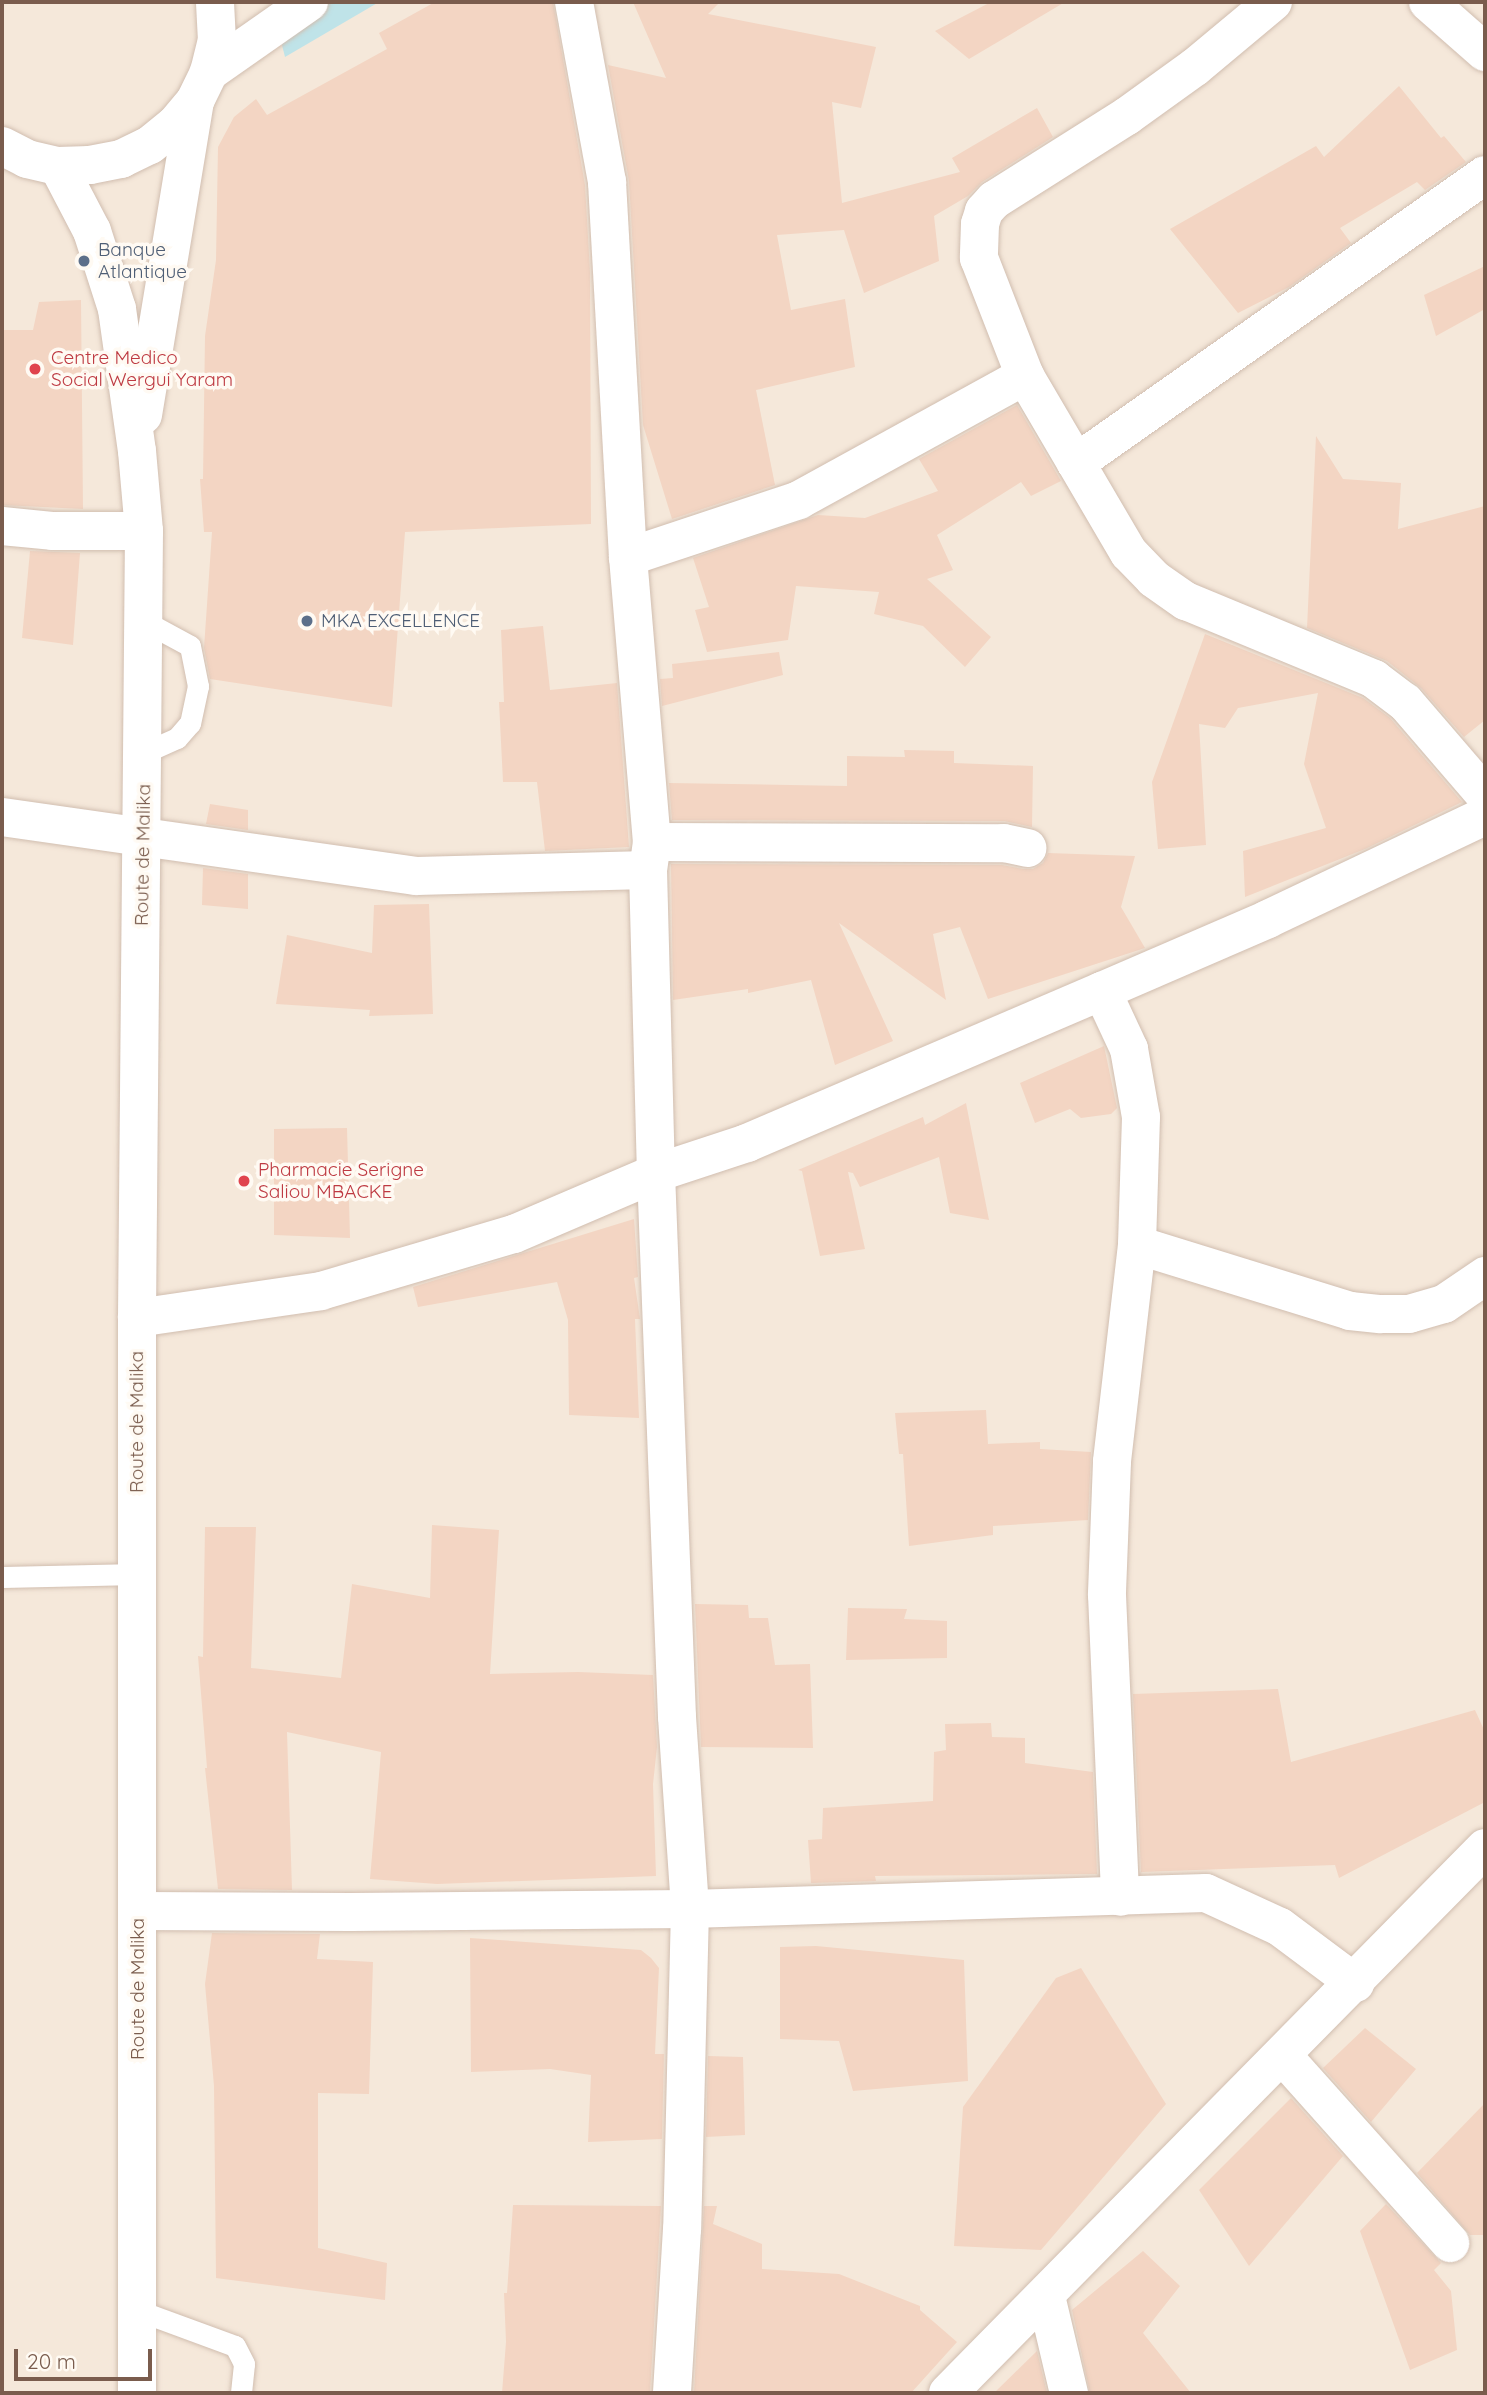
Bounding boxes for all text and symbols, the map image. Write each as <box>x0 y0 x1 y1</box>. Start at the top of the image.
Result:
place label: Banque Atlantique <box>98 239 187 283</box>
marker: Banque Atlantique <box>76 253 92 269</box>
place label: Centre Medico Social Wergui Yaram <box>51 347 233 391</box>
marker: Centre Medico Social Wergui Yaram <box>25 359 45 379</box>
place label: MKA EXCELLENCE <box>321 610 480 632</box>
marker: MKA EXCELLENCE <box>299 613 315 629</box>
street label: Route de Malika <box>130 784 156 926</box>
place label: Pharmacie Serigne Saliou MBACKE <box>258 1159 424 1203</box>
marker: Pharmacie Serigne Saliou MBACKE <box>236 1173 252 1189</box>
street label: Route de Malika <box>126 1351 148 1493</box>
street label: Route de Malika <box>127 1918 149 2060</box>
scale bar <box>18 2336 156 2380</box>
text: 20 m <box>27 2348 76 2374</box>

